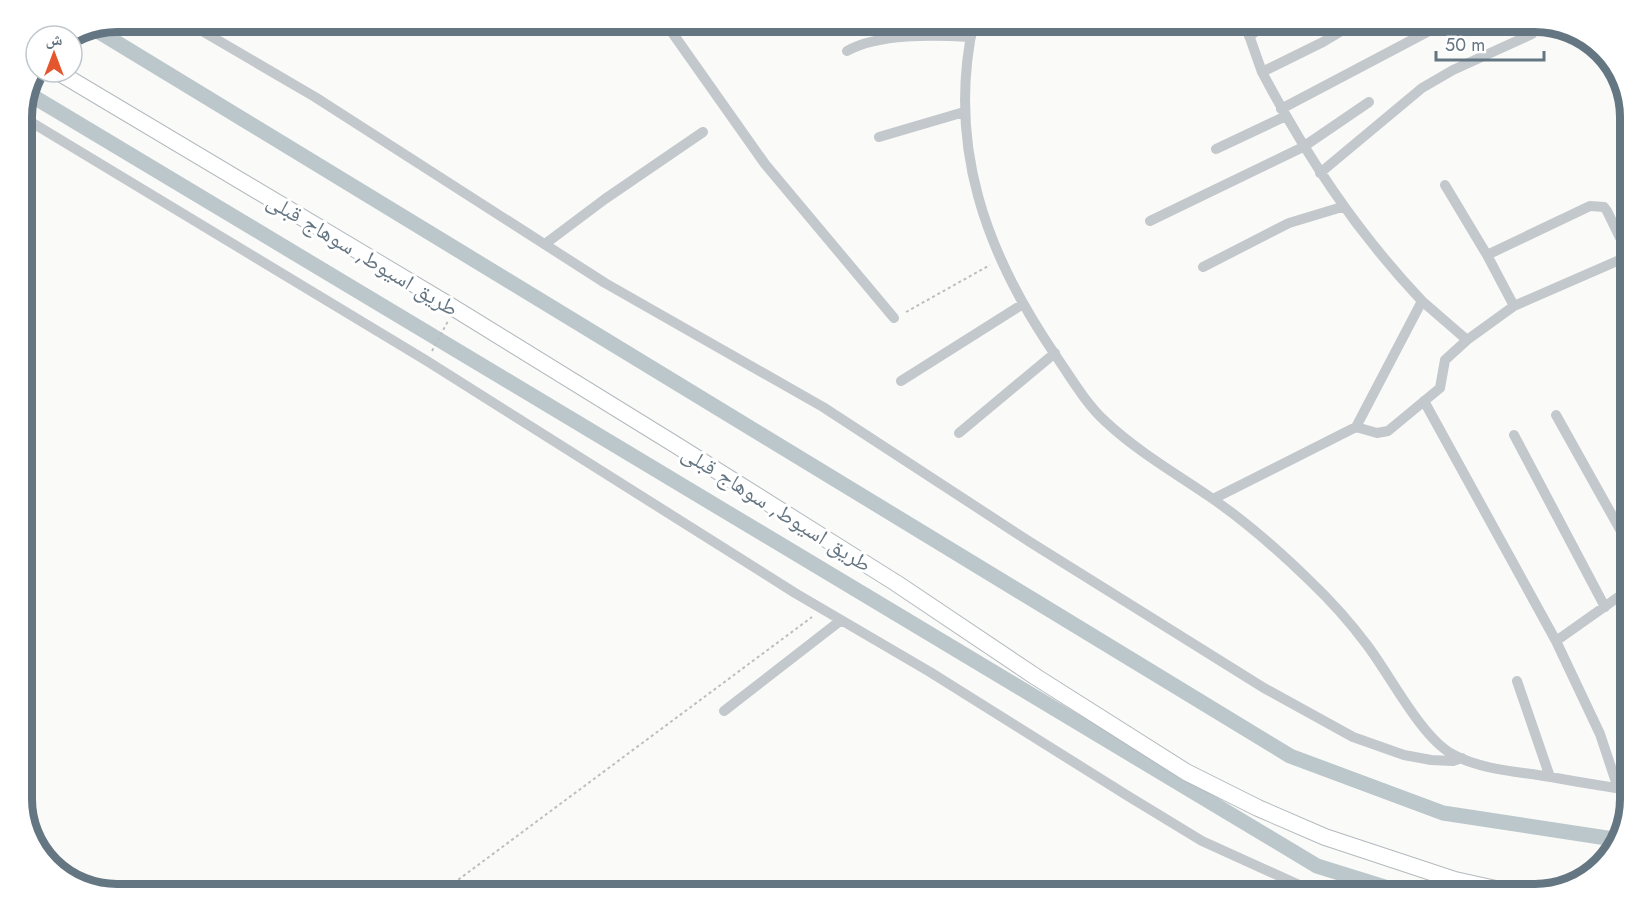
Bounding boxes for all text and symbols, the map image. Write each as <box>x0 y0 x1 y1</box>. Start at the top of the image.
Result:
north arrow <box>24 24 84 84</box>
scale bar <box>1436 24 1544 62</box>
text: ش <box>46 28 63 51</box>
text: 50 m <box>1445 32 1485 58</box>
street label: طريق اسيوط, سوهاج قبلى <box>261 184 465 324</box>
street label: طريق اسيوط, سوهاج قبلى <box>676 437 878 579</box>

